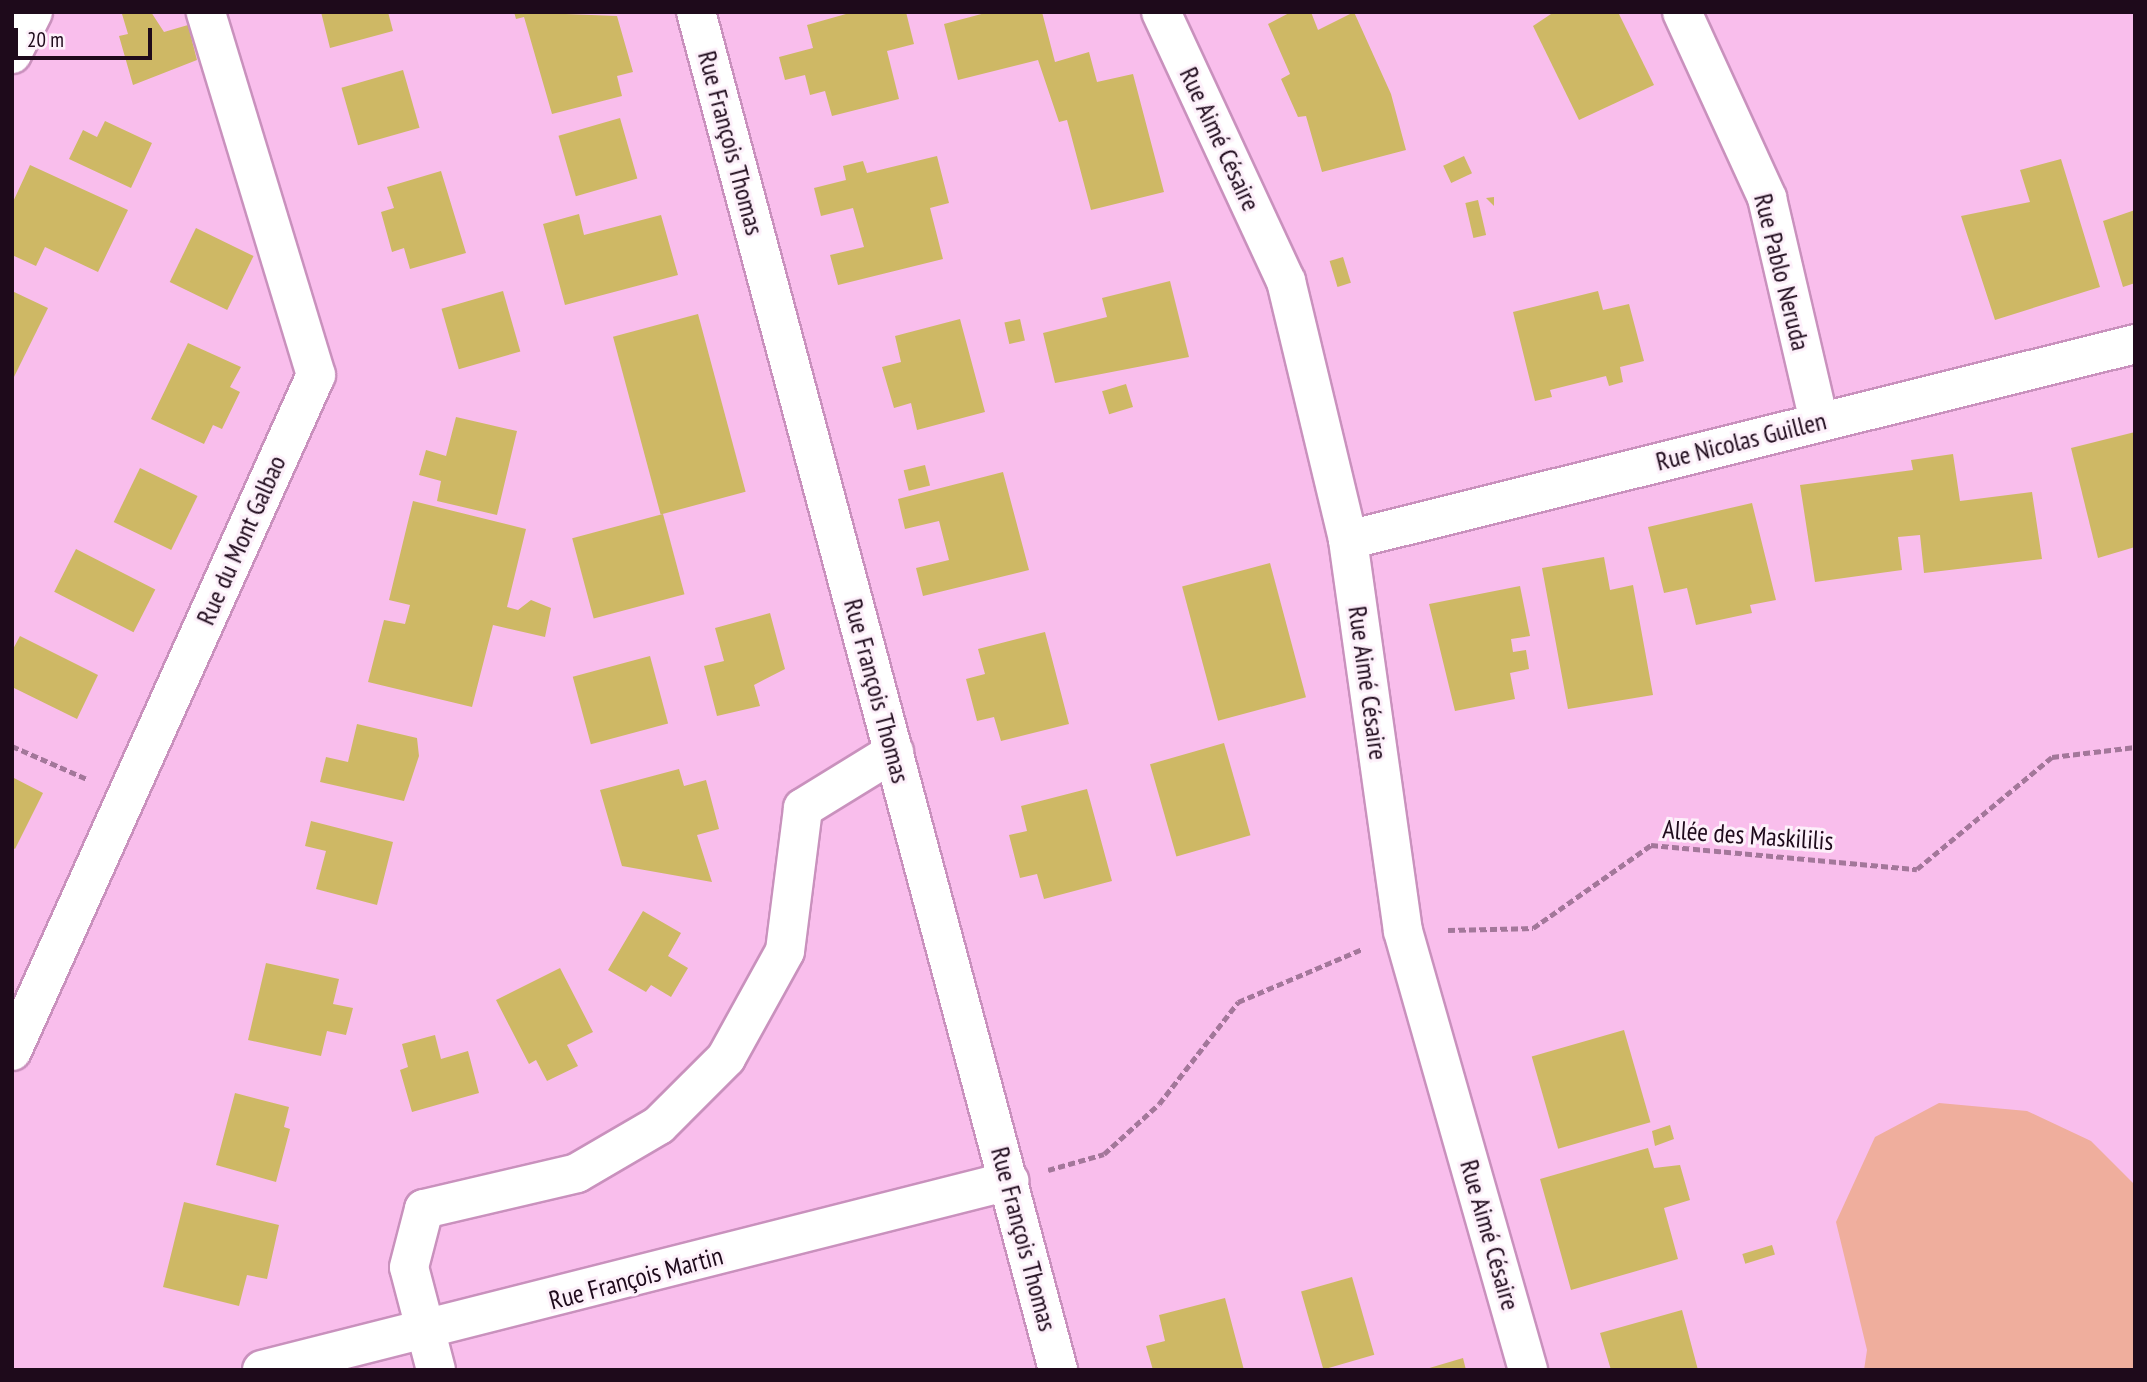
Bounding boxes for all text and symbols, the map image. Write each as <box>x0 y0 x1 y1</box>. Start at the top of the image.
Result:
scale bar <box>18 14 156 58</box>
text: 20 m <box>27 26 64 53</box>
street label: Rue François Thomas <box>691 47 771 239</box>
street label: Rue Aimé Césaire <box>1173 62 1267 216</box>
street label: Rue Pablo Neruda <box>1747 190 1817 354</box>
street label: Rue Nicolas Guillen <box>1653 405 1829 477</box>
street label: Rue du Mont Galbao <box>190 450 292 630</box>
street label: Rue François Thomas <box>837 595 917 787</box>
street label: Rue Aimé Césaire <box>1342 604 1394 762</box>
street label: Allée des Maskililis <box>1662 813 1834 857</box>
street label: Rue François Thomas <box>984 1143 1064 1335</box>
street label: Rue Aimé Césaire <box>1454 1156 1526 1314</box>
street label: Rue François Martin <box>546 1240 726 1316</box>

